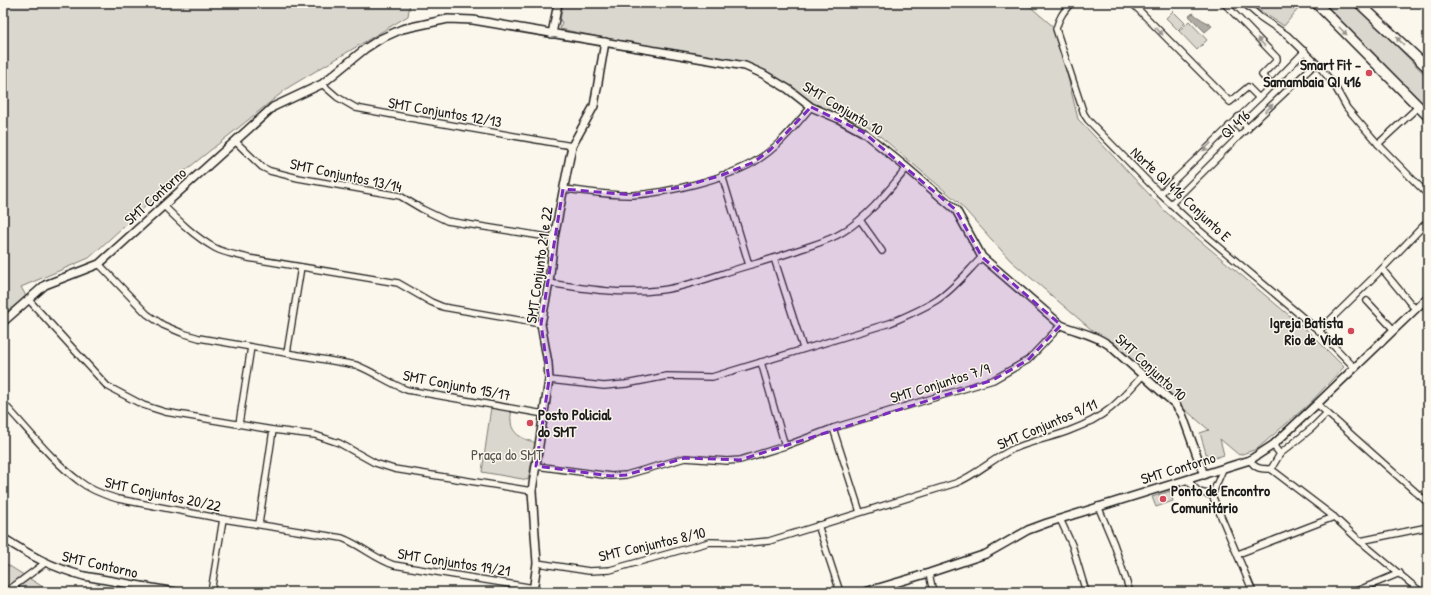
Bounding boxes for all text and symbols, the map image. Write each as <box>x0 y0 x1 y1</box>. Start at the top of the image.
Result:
one-way arrow <box>1154 26 1164 36</box>
one-way arrow <box>1338 26 1348 35</box>
one-way arrow <box>1256 37 1266 47</box>
one-way arrow <box>1395 37 1405 46</box>
place label: Smart Fit - Samambaia QI 416 <box>1263 54 1361 92</box>
marker: Smart Fit - Samambaia QI 416 <box>1364 68 1374 78</box>
street label: SMT Conjunto 10 <box>799 76 887 140</box>
street label: SMT Conjuntos 12/13 <box>387 92 504 132</box>
one-way arrow <box>1264 103 1274 113</box>
street label: QI 416 <box>1215 105 1255 143</box>
street label: Norte QI 416 Conjunto E <box>1126 142 1236 246</box>
one-way arrow <box>1202 142 1212 152</box>
street label: SMT Conjuntos 13/14 <box>288 153 404 197</box>
street label: SMT Contorno <box>119 162 191 230</box>
street label: SMT Conjunto 21 e 22 <box>520 205 558 325</box>
place label: Igreja Batista Rio de Vida <box>1269 312 1343 350</box>
marker: Igreja Batista Rio de Vida <box>1346 326 1356 336</box>
street label: SMT Conjunto 10 <box>1111 328 1191 406</box>
street label: SMT Conjuntos 7/9 <box>888 358 993 408</box>
street label: SMT Conjunto 15/17 <box>401 364 513 406</box>
street label: SMT Conjuntos 9/11 <box>994 393 1100 455</box>
place label: Posto Policial do SMT <box>538 404 612 442</box>
marker: Posto Policial do SMT <box>525 418 535 428</box>
park label: Praça do SMT <box>471 444 544 465</box>
street label: SMT Contorno <box>1138 447 1218 489</box>
street label: SMT Conjuntos 20/22 <box>103 471 223 517</box>
place label: Ponto de Encontro Comunitário <box>1171 480 1270 518</box>
marker: Ponto de Encontro Comunitário <box>1158 494 1168 504</box>
street label: SMT Conjuntos 8/10 <box>596 521 708 566</box>
street label: SMT Conjuntos 19/21 <box>396 543 512 581</box>
street label: SMT Contorno <box>60 545 140 583</box>

